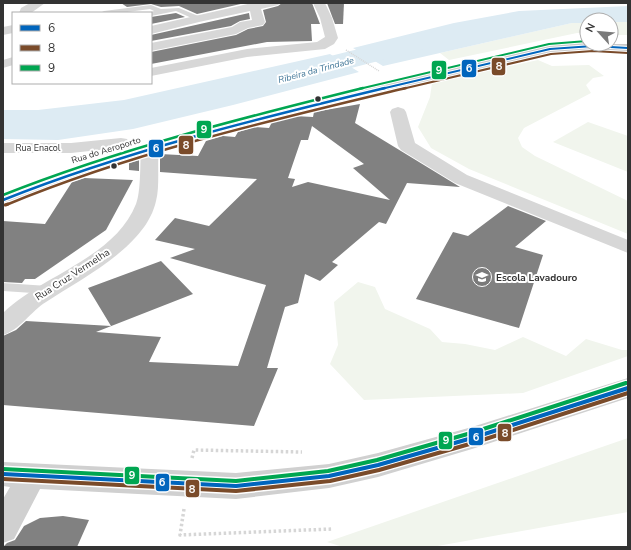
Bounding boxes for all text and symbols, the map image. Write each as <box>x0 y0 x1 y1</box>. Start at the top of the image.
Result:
legend <box>12 12 152 84</box>
north arrow <box>579 12 619 52</box>
text: 6 <box>48 20 55 36</box>
text: N <box>582 21 599 35</box>
text: 8 <box>48 40 55 56</box>
water label: Ribeira da Trindade <box>277 54 355 86</box>
line badge: 8 <box>491 57 506 76</box>
line badge: 6 <box>461 59 477 78</box>
text: 8 <box>496 59 503 74</box>
text: 9 <box>48 60 55 76</box>
line badge: 9 <box>431 60 447 80</box>
text: 6 <box>466 61 473 76</box>
text: 9 <box>436 63 443 78</box>
unlabelled marker <box>313 94 323 104</box>
line badge: 9 <box>196 120 212 139</box>
text: 9 <box>201 122 208 137</box>
street label: Rua do Aeroporto <box>70 134 142 166</box>
line badge: 8 <box>178 135 194 155</box>
text: 8 <box>183 138 190 153</box>
line badge: 6 <box>148 139 164 158</box>
text: 6 <box>153 141 160 156</box>
street label: Rua Enacol <box>15 142 61 154</box>
unlabelled marker <box>109 161 119 171</box>
street label: Rua Cruz Vermelha <box>33 245 113 304</box>
school or university icon: Escola Lavadouro <box>471 266 493 288</box>
place label: Escola Lavadouro <box>496 271 578 285</box>
line badge: 8 <box>497 423 512 442</box>
text: 8 <box>502 426 509 441</box>
line badge: 6 <box>468 427 484 446</box>
text: 6 <box>473 430 480 445</box>
line badge: 9 <box>438 431 453 450</box>
text: 9 <box>443 433 450 448</box>
line badge: 9 <box>124 466 140 485</box>
text: 9 <box>129 468 136 483</box>
line badge: 6 <box>155 473 170 492</box>
text: 6 <box>159 475 166 490</box>
line badge: 8 <box>185 479 200 498</box>
text: 8 <box>189 482 196 497</box>

